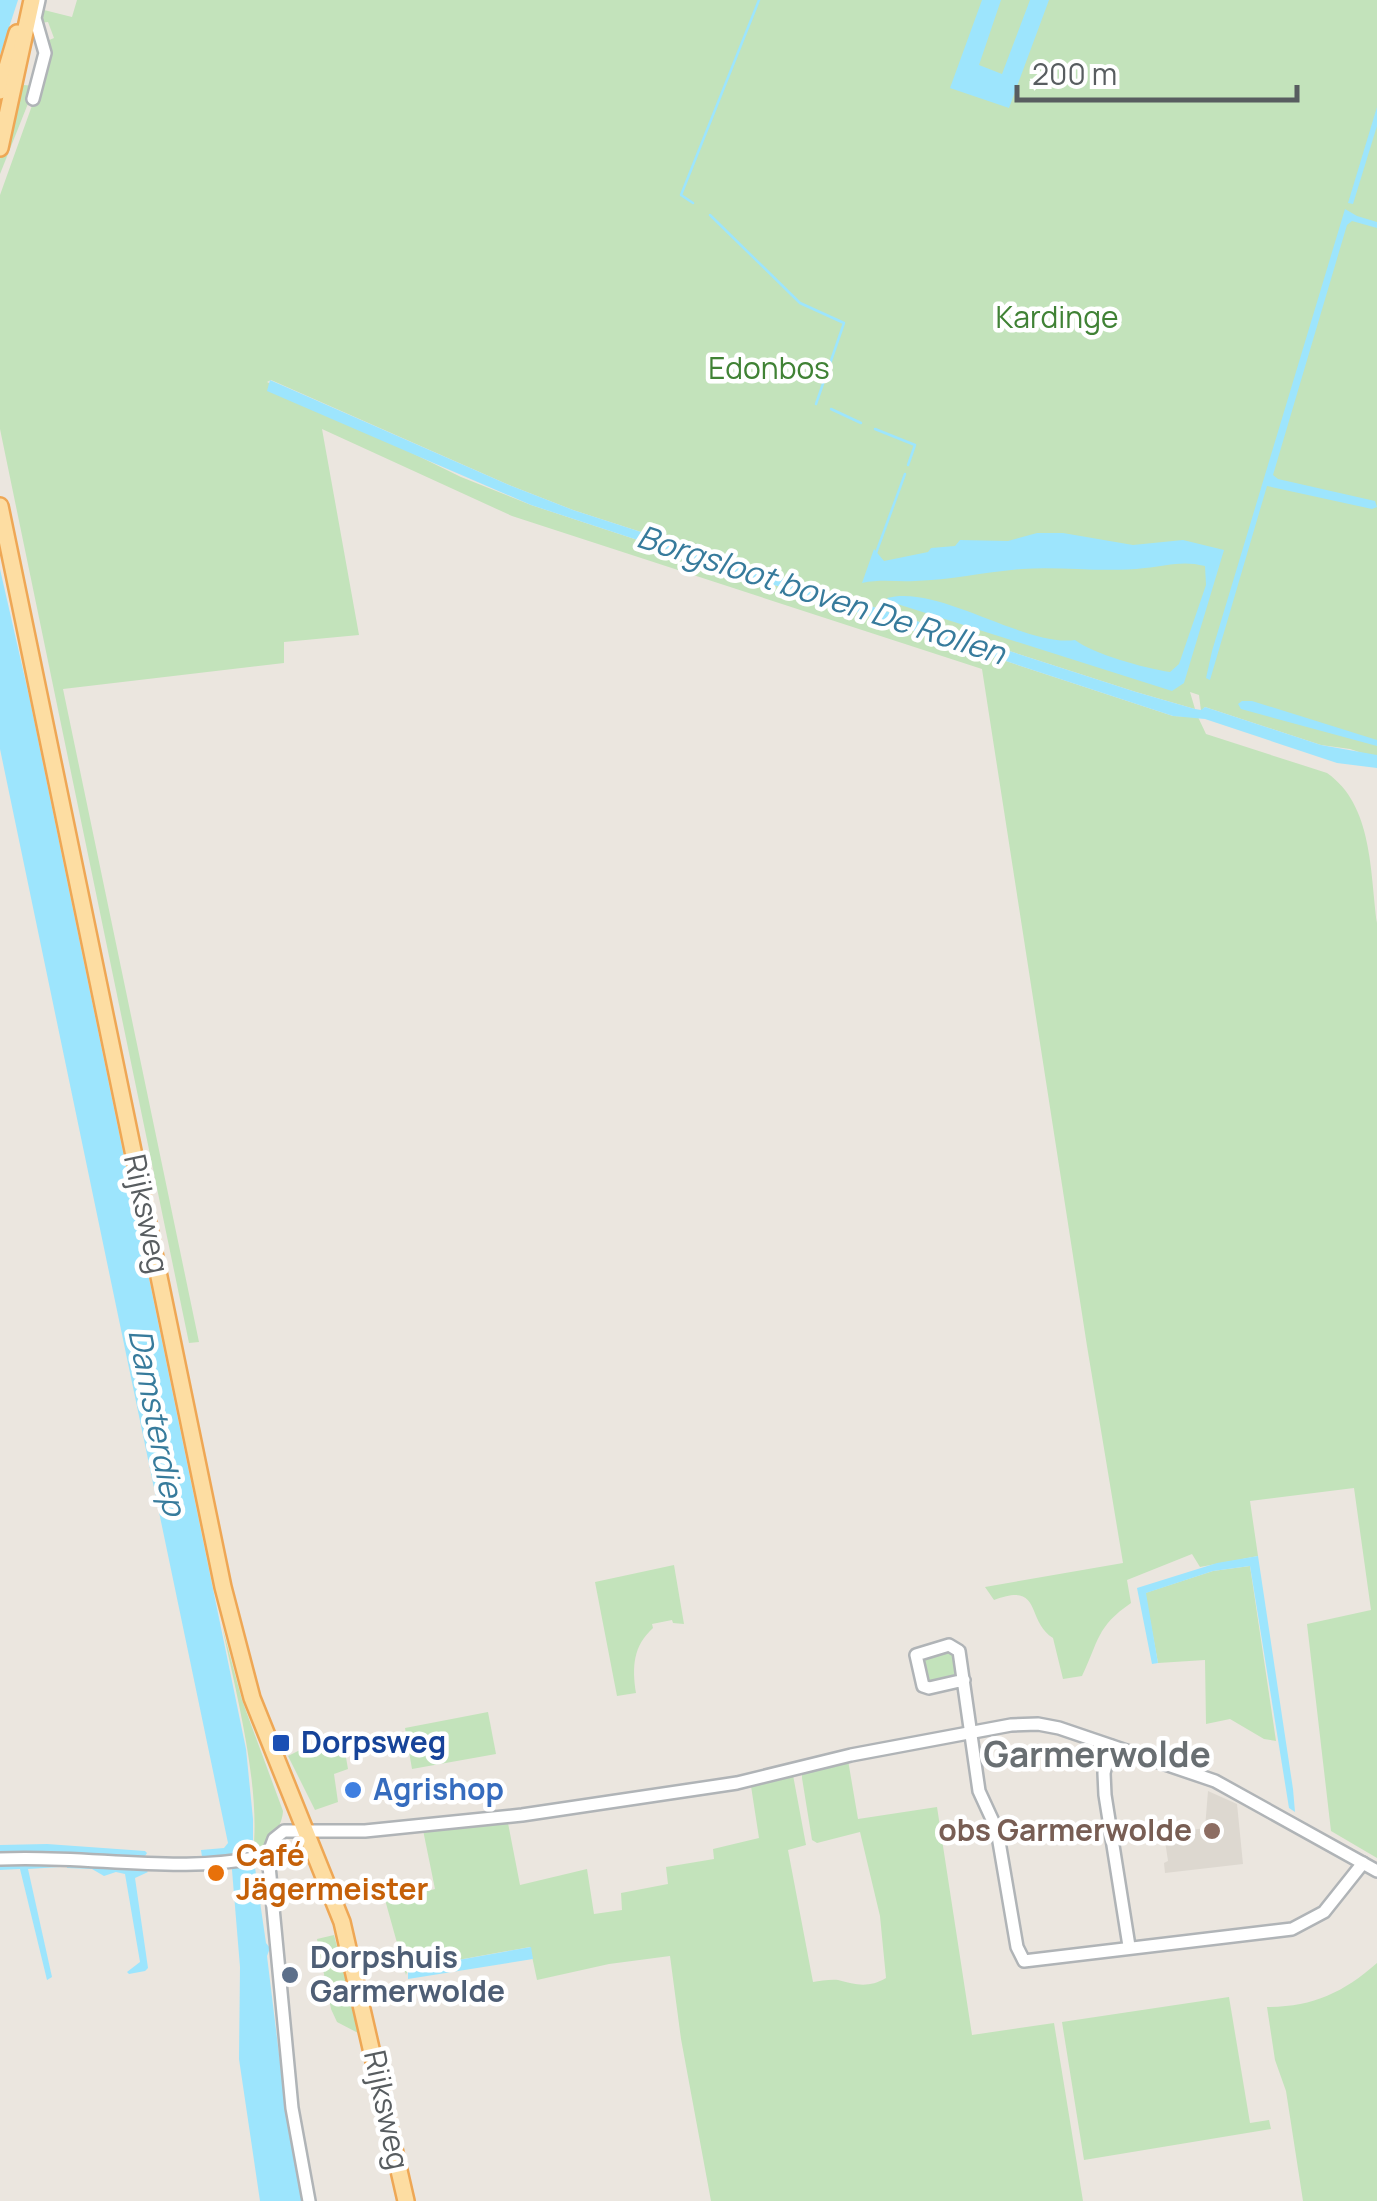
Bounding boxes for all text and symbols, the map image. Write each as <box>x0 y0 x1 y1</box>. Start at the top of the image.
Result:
scale bar <box>1017 40 1297 102</box>
text: 200 m <box>1032 53 1117 94</box>
park label: Kardinge <box>996 296 1118 337</box>
park label: Edonbos <box>708 347 830 388</box>
water label: Borgsloot boven De Rollen <box>632 514 1012 675</box>
street label: Rijksweg <box>115 1150 180 1277</box>
water label: Damsterdiep <box>118 1325 198 1521</box>
place label: Dorpsweg <box>301 1721 446 1762</box>
district label: Garmerwolde <box>983 1730 1211 1778</box>
marker: Dorpsweg <box>270 1732 292 1754</box>
place label: Agrishop <box>373 1768 504 1809</box>
marker: Agrishop <box>342 1779 364 1801</box>
place label: obs Garmerwolde <box>938 1809 1192 1850</box>
marker: obs Garmerwolde <box>1201 1820 1223 1842</box>
place label: Café Jägermeister <box>236 1834 428 1909</box>
marker: Café Jägermeister <box>205 1862 227 1884</box>
place label: Dorpshuis Garmerwolde <box>310 1936 505 2011</box>
marker: Dorpshuis Garmerwolde <box>279 1964 301 1986</box>
street label: Rijksweg <box>355 2046 420 2173</box>

